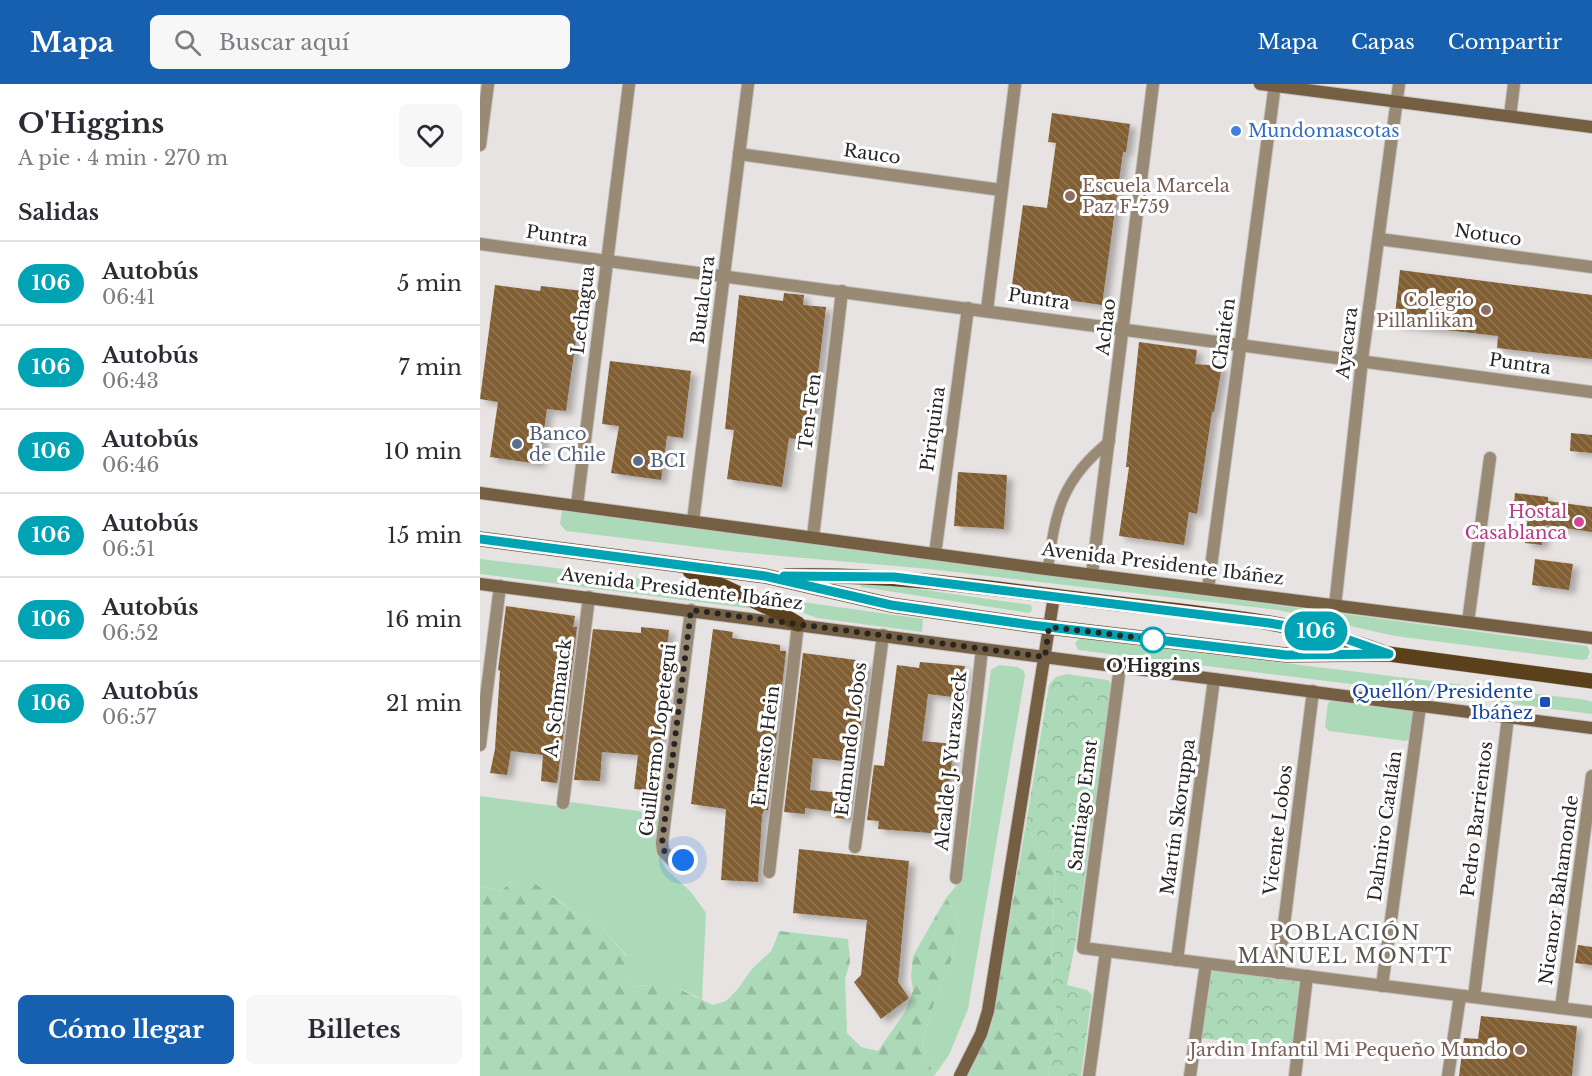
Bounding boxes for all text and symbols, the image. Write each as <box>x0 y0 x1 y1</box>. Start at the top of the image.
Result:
search box <box>150 15 570 69</box>
text: Mapa <box>30 25 114 60</box>
icon: search <box>171 26 204 59</box>
text: Buscar aquí <box>219 29 349 56</box>
text: Mapa <box>1258 29 1318 55</box>
text: Capas <box>1351 29 1415 55</box>
text: Compartir <box>1448 29 1562 55</box>
button: heart <box>399 104 462 167</box>
text: O'Higgins <box>18 106 164 141</box>
place label: Mundomascotas <box>1248 120 1399 142</box>
marker: Mundomascotas <box>1229 124 1243 138</box>
street label: Rauco <box>842 139 902 169</box>
text: A pie · 4 min · 270 m <box>18 146 228 170</box>
place label: Escuela Marcela Paz F-759 <box>1082 175 1230 218</box>
marker: Escuela Marcela Paz F-759 <box>1063 189 1077 203</box>
text: Salidas <box>18 199 99 226</box>
street label: Notuco <box>1453 219 1523 251</box>
street label: Puntra <box>525 221 589 251</box>
street label: Butalcura <box>687 255 719 345</box>
text: Autobús <box>102 258 198 285</box>
street label: Lechagua <box>567 265 599 355</box>
text: 106 <box>31 270 71 296</box>
text: 5 min <box>397 270 462 297</box>
street label: Puntra <box>1007 284 1071 314</box>
text: 06:41 <box>102 285 155 309</box>
place label: Colegio Pillanlikan <box>1376 289 1474 332</box>
street label: Achao <box>1091 297 1120 358</box>
street label: Chaitén <box>1208 297 1240 371</box>
marker: Colegio Pillanlikan <box>1479 303 1493 317</box>
street label: Ayacara <box>1332 306 1362 381</box>
text: Autobús <box>102 342 198 369</box>
street label: Puntra <box>1488 349 1552 379</box>
text: 106 <box>31 354 71 380</box>
text: 7 min <box>398 354 462 381</box>
text: 06:43 <box>102 369 159 393</box>
street label: Ten-Ten <box>794 372 826 452</box>
street label: Piriquina <box>916 385 950 473</box>
place label: Banco de Chile <box>529 423 606 466</box>
text: Autobús <box>102 426 198 453</box>
marker: Banco de Chile <box>510 437 524 451</box>
text: 106 <box>31 438 71 464</box>
text: 10 min <box>384 438 462 465</box>
place label: BCI <box>650 450 686 472</box>
text: 06:46 <box>102 453 159 477</box>
marker: BCI <box>631 454 645 468</box>
place label: Hostal Casablanca <box>1465 501 1567 544</box>
text: Autobús <box>102 510 198 537</box>
marker: Hostal Casablanca <box>1572 515 1586 529</box>
text: 106 <box>31 522 71 548</box>
text: 15 min <box>387 522 462 549</box>
text: 06:51 <box>102 537 155 561</box>
street label: Avenida Presidente Ibáñez <box>1040 538 1285 590</box>
street label: Avenida Presidente Ibáñez <box>559 563 804 615</box>
text: Autobús <box>102 594 198 621</box>
text: 106 <box>31 606 71 632</box>
text: 16 min <box>385 606 462 633</box>
line badge: 106 <box>1282 612 1350 650</box>
text: 106 <box>1296 618 1336 644</box>
text: 06:52 <box>102 621 159 645</box>
marker: O'Higgins <box>1140 627 1166 653</box>
street label: A. Schmauck <box>540 637 576 760</box>
street label: Guillermo Lopetegui <box>635 642 681 838</box>
place label: O'Higgins <box>1106 655 1200 677</box>
street label: Edmundo Lobos <box>831 661 871 817</box>
street label: Alcalde J. Yuraszeck <box>931 670 971 853</box>
text: Autobús <box>102 678 198 705</box>
place label: Quellón/Presidente Ibáñez <box>1352 681 1533 724</box>
street label: Ernesto Hein <box>748 684 784 808</box>
text: 106 <box>31 690 71 716</box>
text: 21 min <box>386 690 462 717</box>
marker: Quellón/Presidente Ibáñez <box>1538 695 1552 709</box>
text: 06:57 <box>102 705 156 729</box>
street label: Martín Skoruppa <box>1156 737 1200 897</box>
street label: Santiago Emst <box>1064 738 1102 872</box>
street label: Pedro Barrientos <box>1457 740 1497 898</box>
street label: Dalmiro Catalán <box>1364 749 1406 903</box>
street label: Vicente Lobos <box>1259 763 1297 897</box>
street label: Nicanor Bahamonde <box>1535 794 1583 986</box>
your location <box>668 845 698 875</box>
district label: POBLACIÓN MANUEL MONTT <box>1237 920 1453 968</box>
button: Cómo llegar <box>18 995 234 1064</box>
button: Billetes <box>246 995 462 1064</box>
place label: Jardin Infantil Mi Pequeño Mundo <box>1187 1039 1508 1061</box>
marker: Jardin Infantil Mi Pequeño Mundo <box>1513 1043 1527 1057</box>

